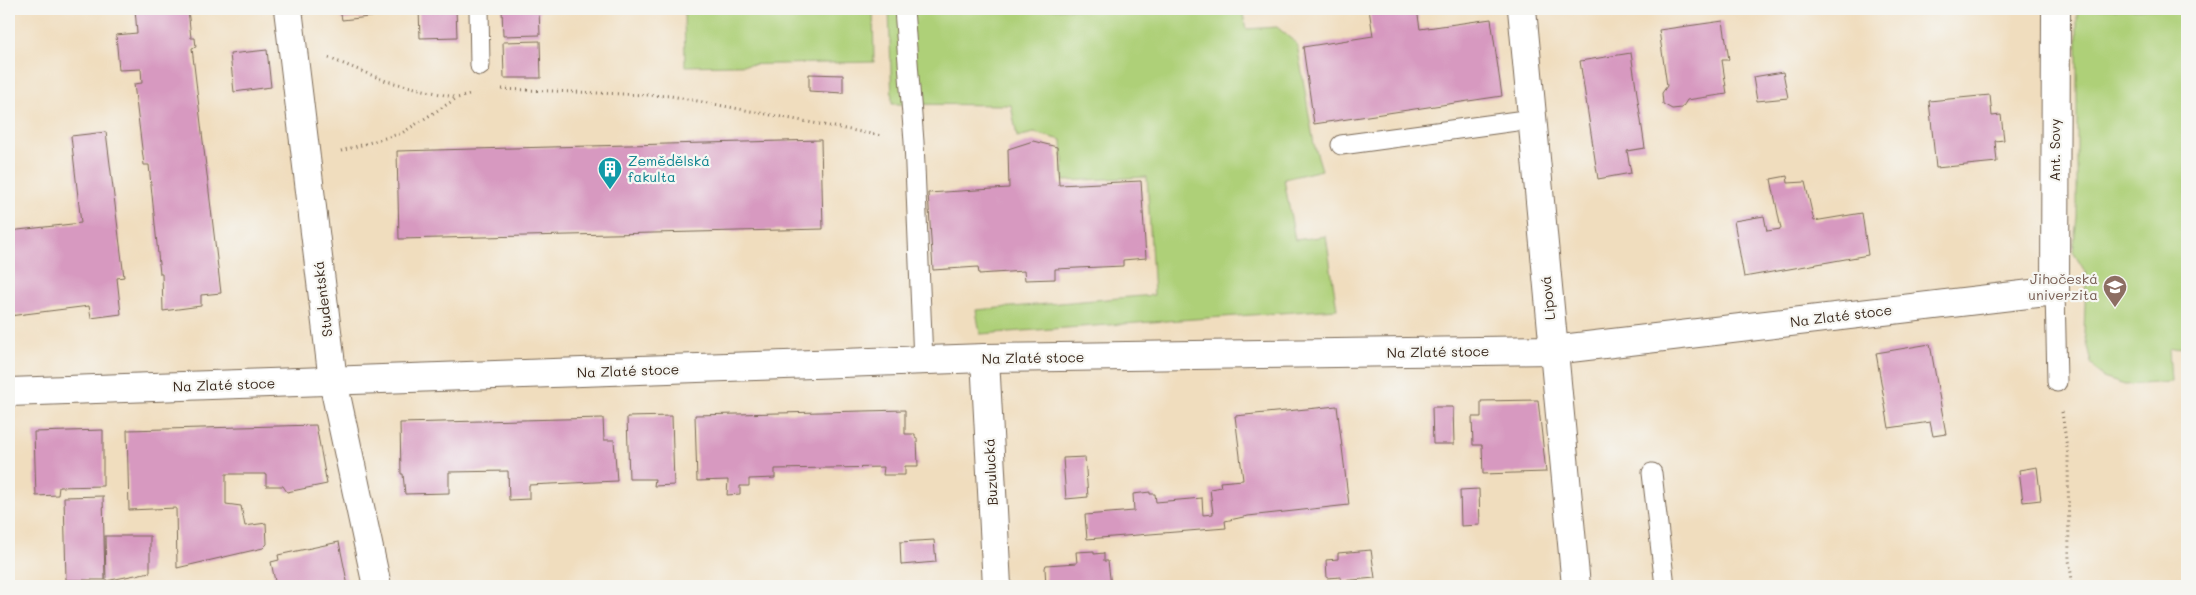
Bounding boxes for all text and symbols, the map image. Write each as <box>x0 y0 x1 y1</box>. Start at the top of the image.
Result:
street label: Ant. Sovy <box>2045 118 2064 182</box>
place label: Zemědělská fakulta <box>628 151 710 186</box>
building icon: Zemědělská fakulta <box>597 156 623 190</box>
street label: Studentská <box>308 260 337 338</box>
place label: Jihočeská univerzita <box>2028 269 2098 304</box>
school or university icon: Jihočeská univerzita <box>2102 274 2128 308</box>
street label: Lipová <box>1536 275 1559 321</box>
street label: Na Zlaté stoce <box>1789 300 1893 331</box>
street label: Na Zlaté stoce <box>1386 341 1489 362</box>
street label: Na Zlaté stoce <box>981 347 1084 368</box>
street label: Na Zlaté stoce <box>576 359 680 382</box>
street label: Na Zlaté stoce <box>172 373 276 396</box>
street label: Buzulucká <box>979 438 1002 506</box>

